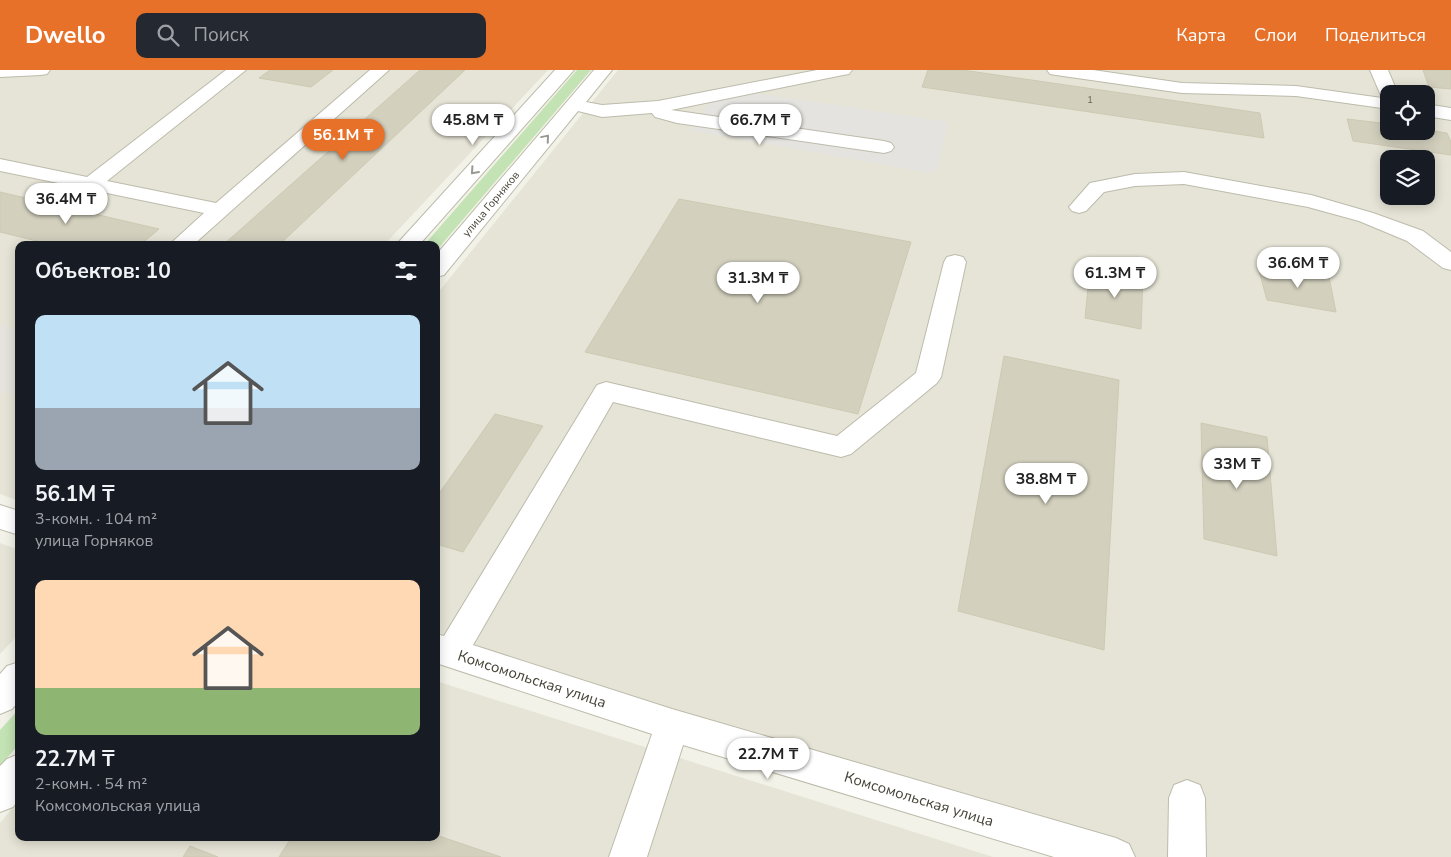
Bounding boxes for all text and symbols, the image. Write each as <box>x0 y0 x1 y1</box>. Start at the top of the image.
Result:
search box <box>136 13 486 58</box>
text: Dwello <box>25 19 106 51</box>
icon: search <box>154 21 182 49</box>
text: Поиск <box>194 22 249 48</box>
text: Карта <box>1176 23 1226 47</box>
text: Слои <box>1254 23 1297 47</box>
text: Поделиться <box>1325 23 1426 47</box>
map controls <box>1380 85 1435 205</box>
button: locate <box>1380 85 1435 140</box>
house number: 1 <box>1087 93 1093 107</box>
pin: 45.8M ₸ <box>427 104 519 146</box>
pin: 66.7M ₸ <box>714 104 806 146</box>
text: 45.8M ₸ <box>443 109 503 131</box>
text: 66.7M ₸ <box>730 109 790 131</box>
pin: 56.1M ₸ <box>297 118 389 161</box>
text: 56.1M ₸ <box>313 124 373 146</box>
one-way arrow <box>541 135 550 144</box>
button: layers <box>1380 150 1435 205</box>
one-way arrow <box>471 166 480 175</box>
street label: улица Горняков <box>459 168 523 240</box>
pin: 36.4M ₸ <box>20 182 112 225</box>
text: 36.4M ₸ <box>36 188 96 210</box>
pin: 36.6M ₸ <box>1252 246 1344 289</box>
text: 36.6M ₸ <box>1268 252 1328 274</box>
pin: 61.3M ₸ <box>1069 256 1161 299</box>
text: Объектов: 10 <box>35 257 171 285</box>
icon: filters <box>392 257 420 285</box>
pin: 31.3M ₸ <box>712 262 804 304</box>
text: 61.3M ₸ <box>1085 262 1145 284</box>
text: 31.3M ₸ <box>728 267 788 289</box>
icon: home <box>183 348 273 438</box>
pin: 33M ₸ <box>1202 448 1272 490</box>
text: 33M ₸ <box>1213 453 1261 475</box>
pin: 38.8M ₸ <box>1000 462 1092 505</box>
text: 38.8M ₸ <box>1016 468 1076 490</box>
text: 56.1M ₸ <box>35 480 115 508</box>
text: 3-комн. · 104 m² <box>35 508 157 530</box>
text: улица Горняков <box>35 530 153 552</box>
icon: home <box>183 613 273 703</box>
street label: Комсомольская улица <box>455 646 609 712</box>
pin: 22.7M ₸ <box>722 738 814 780</box>
text: 22.7M ₸ <box>738 743 798 765</box>
text: 22.7M ₸ <box>35 745 115 773</box>
street label: Комсомольская улица <box>842 767 996 831</box>
text: 2-комн. · 54 m² <box>35 773 147 795</box>
text: Комсомольская улица <box>35 795 201 817</box>

